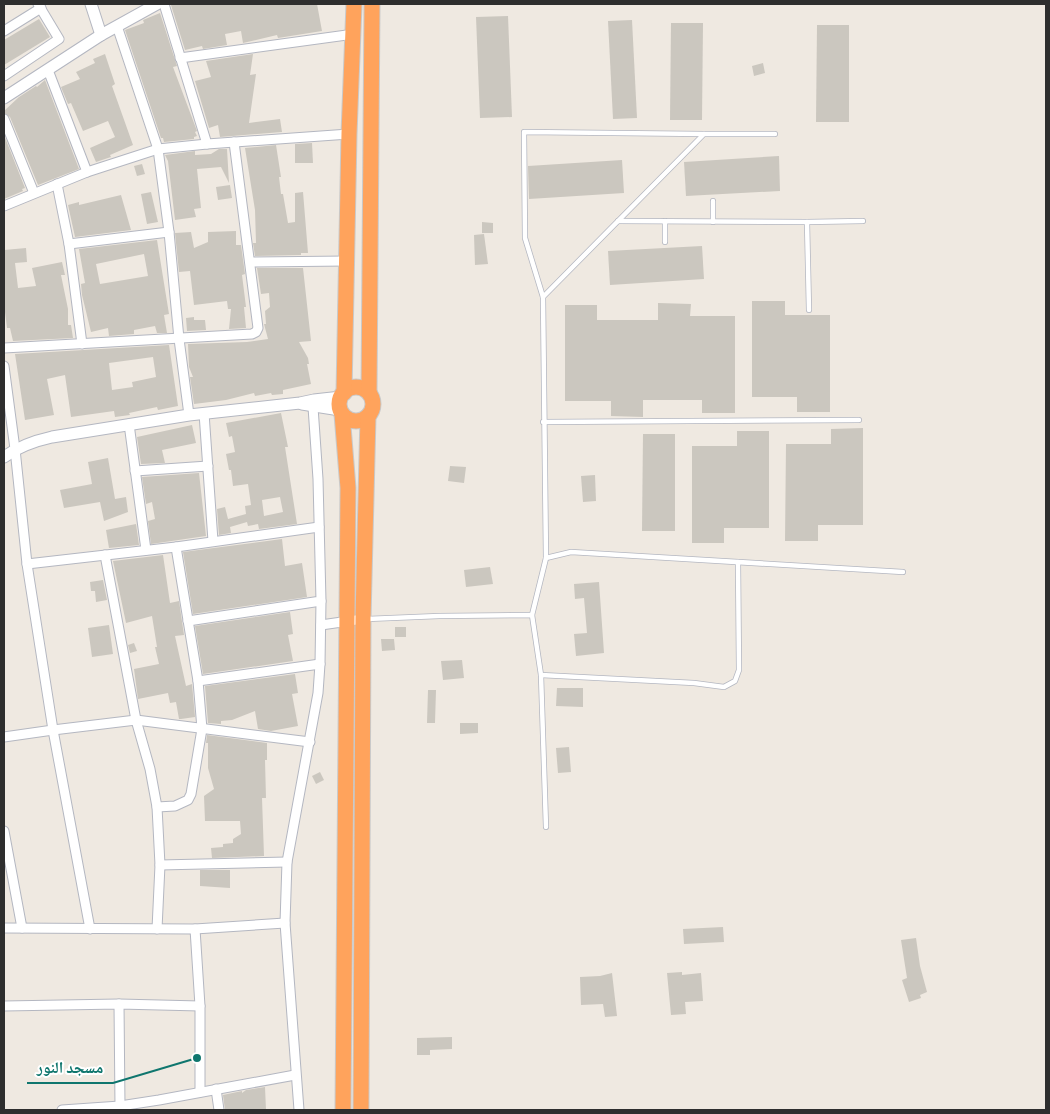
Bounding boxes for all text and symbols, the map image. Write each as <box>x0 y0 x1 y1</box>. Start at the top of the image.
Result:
callout: مسجد النور <box>27 1052 113 1083</box>
text: مسجد النور <box>36 1057 103 1076</box>

